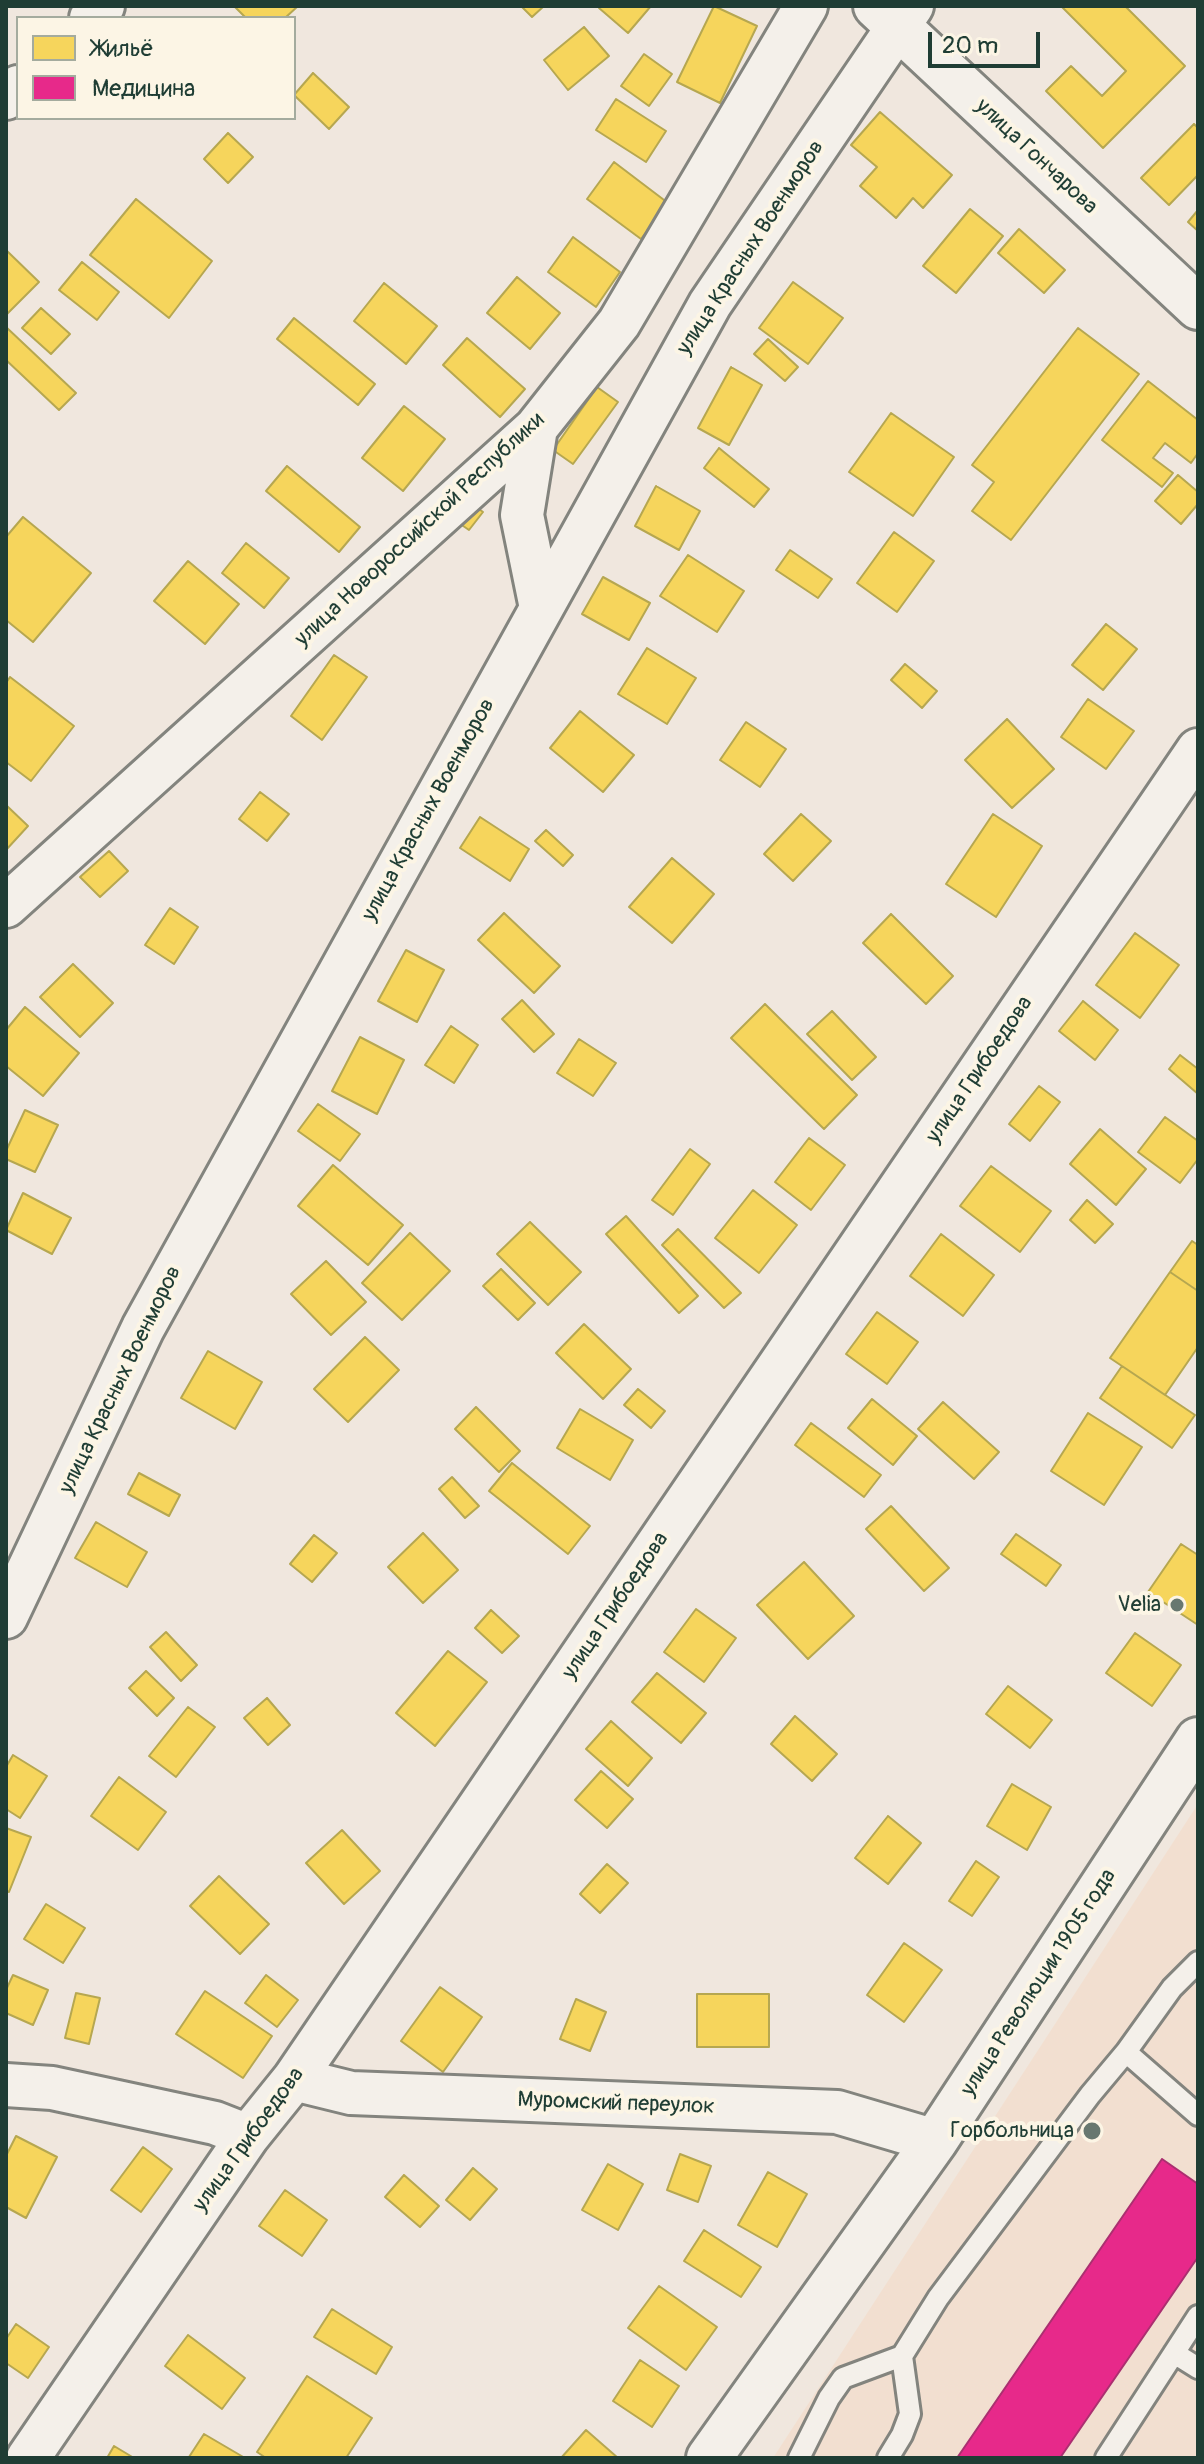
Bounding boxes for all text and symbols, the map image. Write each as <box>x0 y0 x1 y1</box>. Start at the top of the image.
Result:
legend <box>16 16 296 120</box>
scale bar <box>932 16 1044 66</box>
text: 20 m <box>942 31 998 60</box>
text: Жильё <box>92 34 154 63</box>
text: Медицина <box>92 74 195 103</box>
street label: улица Гончарова <box>969 94 1103 220</box>
street label: улица Красных Военморов <box>672 136 830 360</box>
street label: улица Новороссийской Республики <box>290 407 550 653</box>
street label: улица Красных Военморов <box>357 694 501 926</box>
street label: улица Грибоедова <box>921 991 1039 1149</box>
street label: улица Красных Военморов <box>54 1262 188 1498</box>
street label: улица Грибоедова <box>557 1527 675 1685</box>
place label: Velia <box>1118 1592 1161 1618</box>
marker: Velia <box>1168 1596 1186 1614</box>
street label: улица Революции 1905 года <box>956 1865 1122 2101</box>
street label: улица Грибоедова <box>188 2063 310 2217</box>
street label: Муромский переулок <box>517 2087 715 2121</box>
place label: Горбольница <box>950 2118 1074 2144</box>
marker: Горбольница <box>1081 2120 1103 2142</box>

